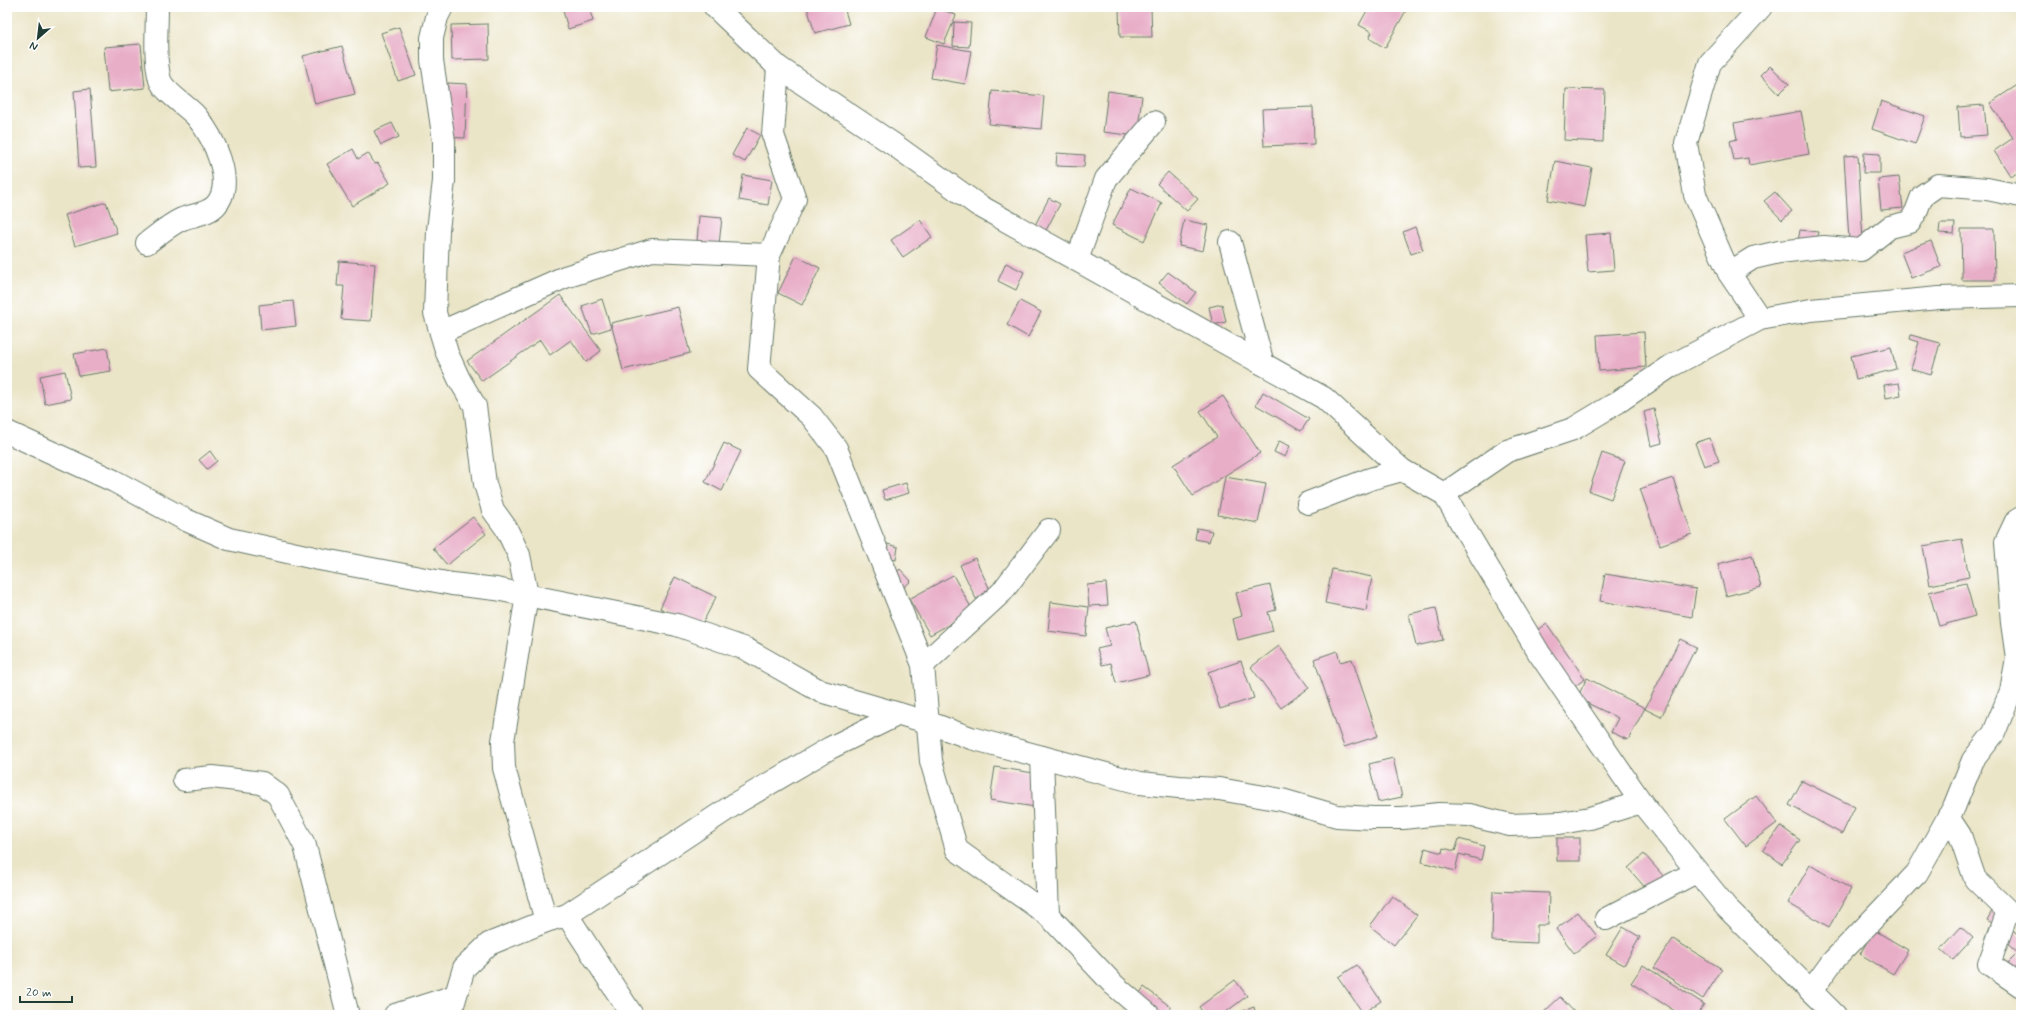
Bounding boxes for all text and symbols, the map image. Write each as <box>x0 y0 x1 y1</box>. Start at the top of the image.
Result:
north arrow <box>18 18 58 58</box>
text: N <box>27 38 40 54</box>
scale bar <box>20 978 72 1004</box>
text: 20 m <box>26 985 52 1001</box>

